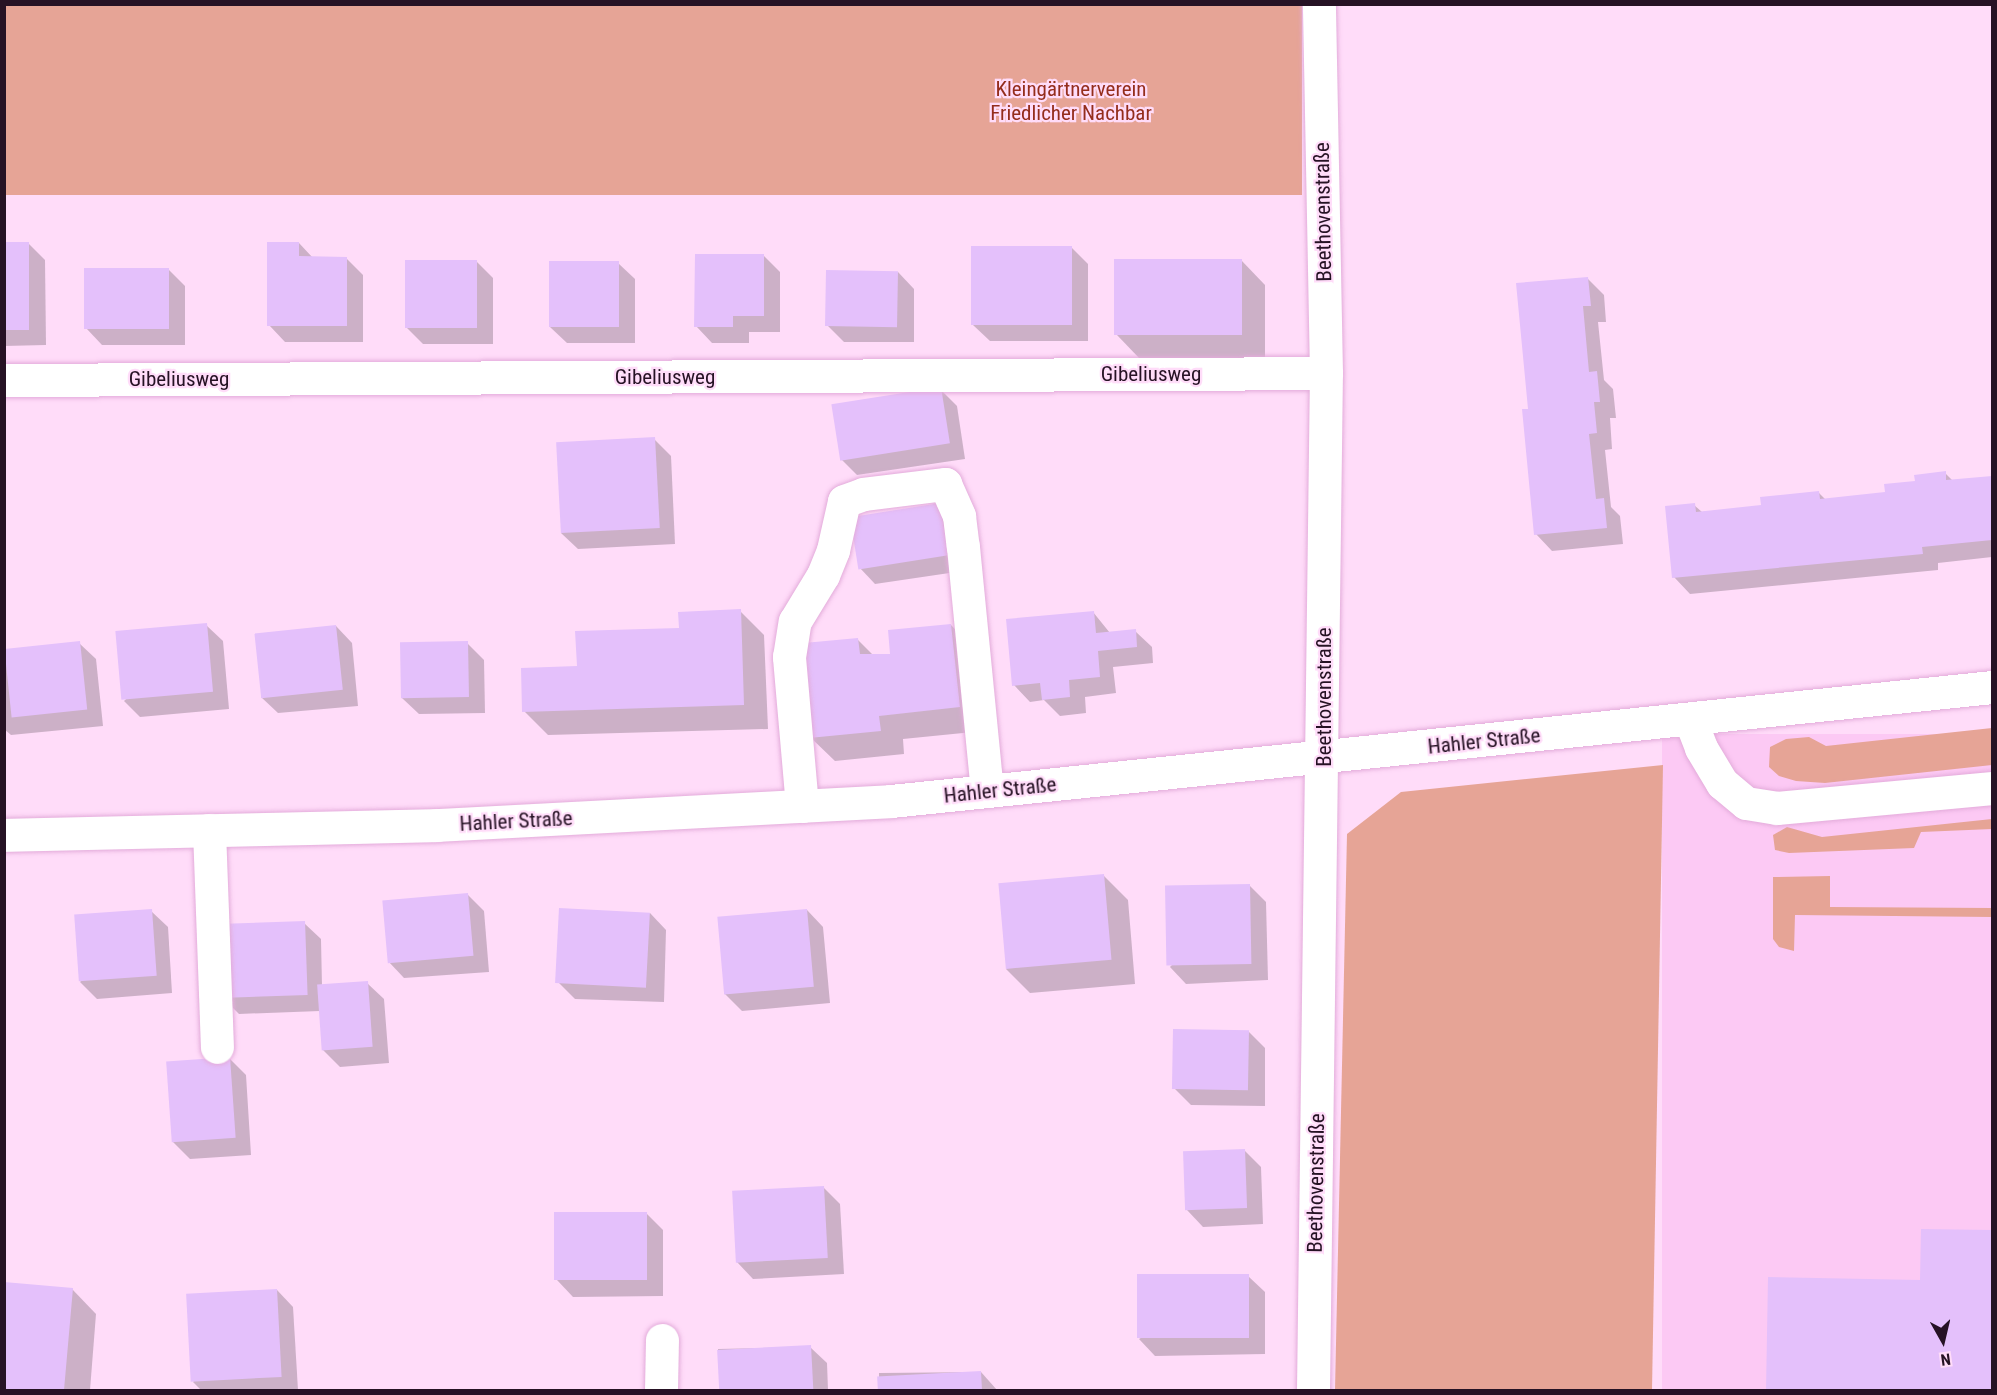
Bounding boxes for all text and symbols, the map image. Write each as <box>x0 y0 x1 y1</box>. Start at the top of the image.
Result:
park label: Kleingärtnerverein Friedlicher Nachbar <box>990 76 1152 126</box>
street label: Beethovenstraße <box>1309 142 1337 282</box>
street label: Gibeliusweg <box>1101 361 1201 387</box>
street label: Gibeliusweg <box>615 364 715 390</box>
street label: Gibeliusweg <box>129 366 229 392</box>
street label: Beethovenstraße <box>1311 627 1337 767</box>
street label: Hahler Straße <box>1426 723 1542 759</box>
street label: Hahler Straße <box>942 772 1058 808</box>
street label: Hahler Straße <box>459 805 573 837</box>
street label: Beethovenstraße <box>1302 1113 1330 1253</box>
north arrow <box>1913 1311 1973 1371</box>
text: N <box>1939 1349 1952 1369</box>

